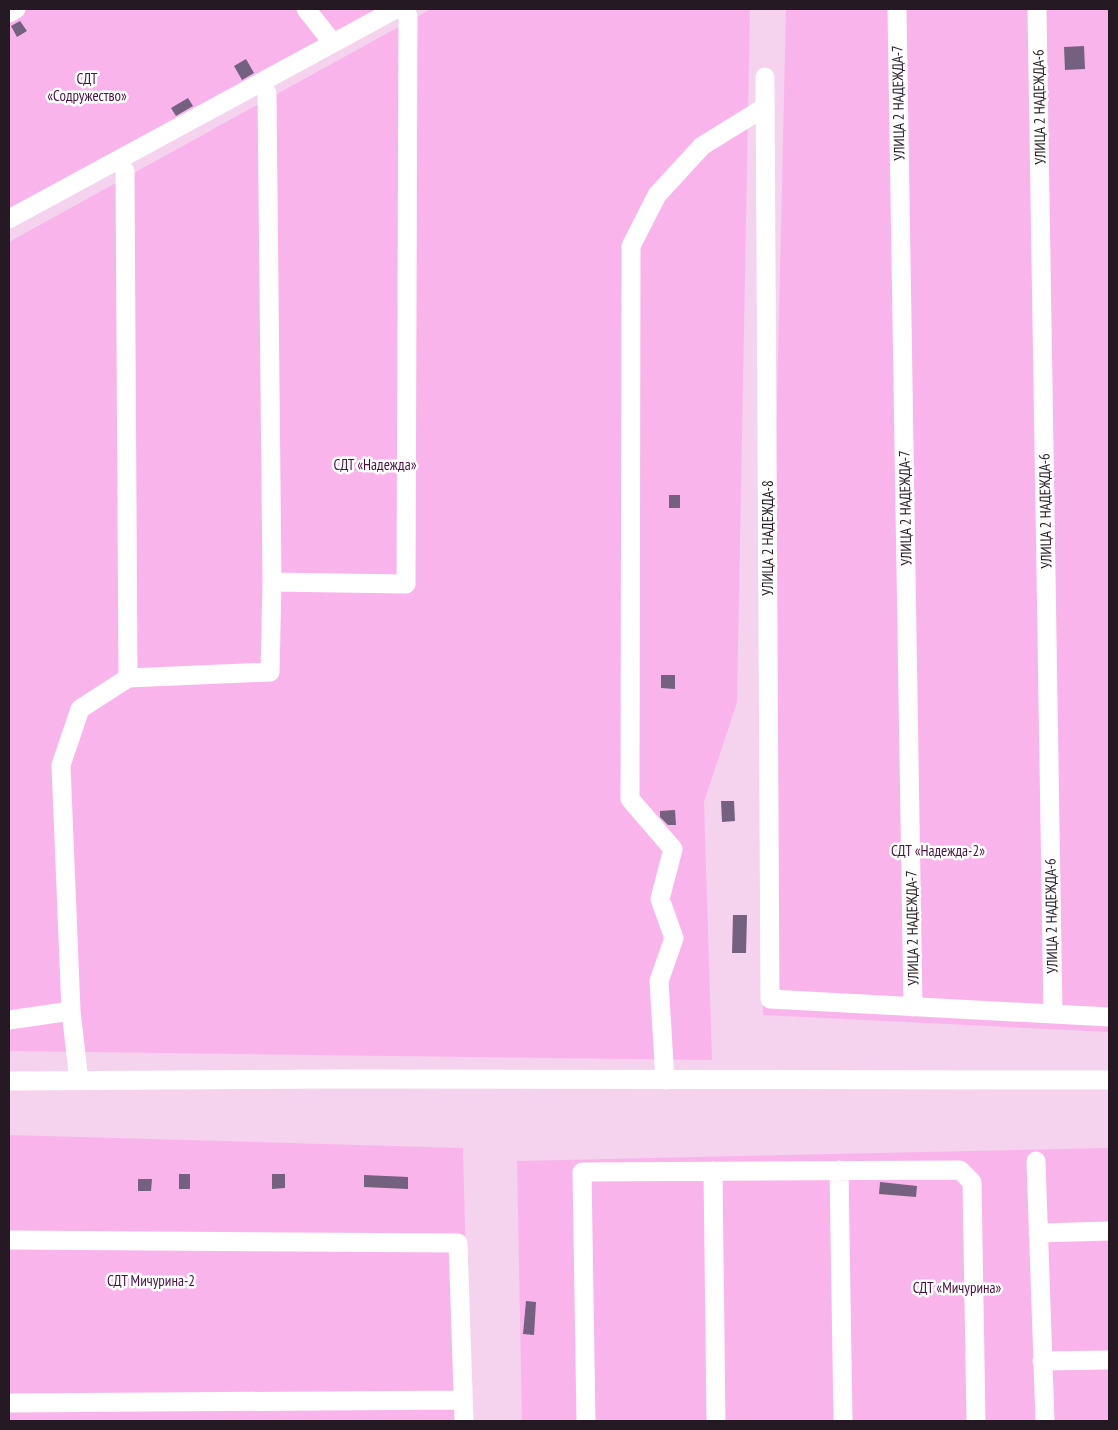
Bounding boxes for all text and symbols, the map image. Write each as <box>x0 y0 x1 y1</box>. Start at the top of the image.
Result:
street label: УЛИЦА 2 НАДЕЖДА-7 <box>887 45 909 161</box>
street label: УЛИЦА 2 НАДЕЖДА-6 <box>1028 49 1050 165</box>
park label: СДТ «Содружество» <box>47 69 127 105</box>
street label: УЛИЦА 2 НАДЕЖДА-7 <box>894 450 916 566</box>
street label: УЛИЦА 2 НАДЕЖДА-6 <box>1034 453 1056 569</box>
park label: СДТ «Надежда» <box>334 455 417 474</box>
street label: УЛИЦА 2 НАДЕЖДА-8 <box>758 480 777 596</box>
park label: СДТ «Надежда-2» <box>891 841 985 860</box>
street label: УЛИЦА 2 НАДЕЖДА-6 <box>1040 858 1062 974</box>
street label: УЛИЦА 2 НАДЕЖДА-7 <box>901 870 923 986</box>
park label: СДТ Мичурина-2 <box>107 1271 195 1290</box>
park label: СДТ «Мичурина» <box>913 1278 1002 1297</box>

